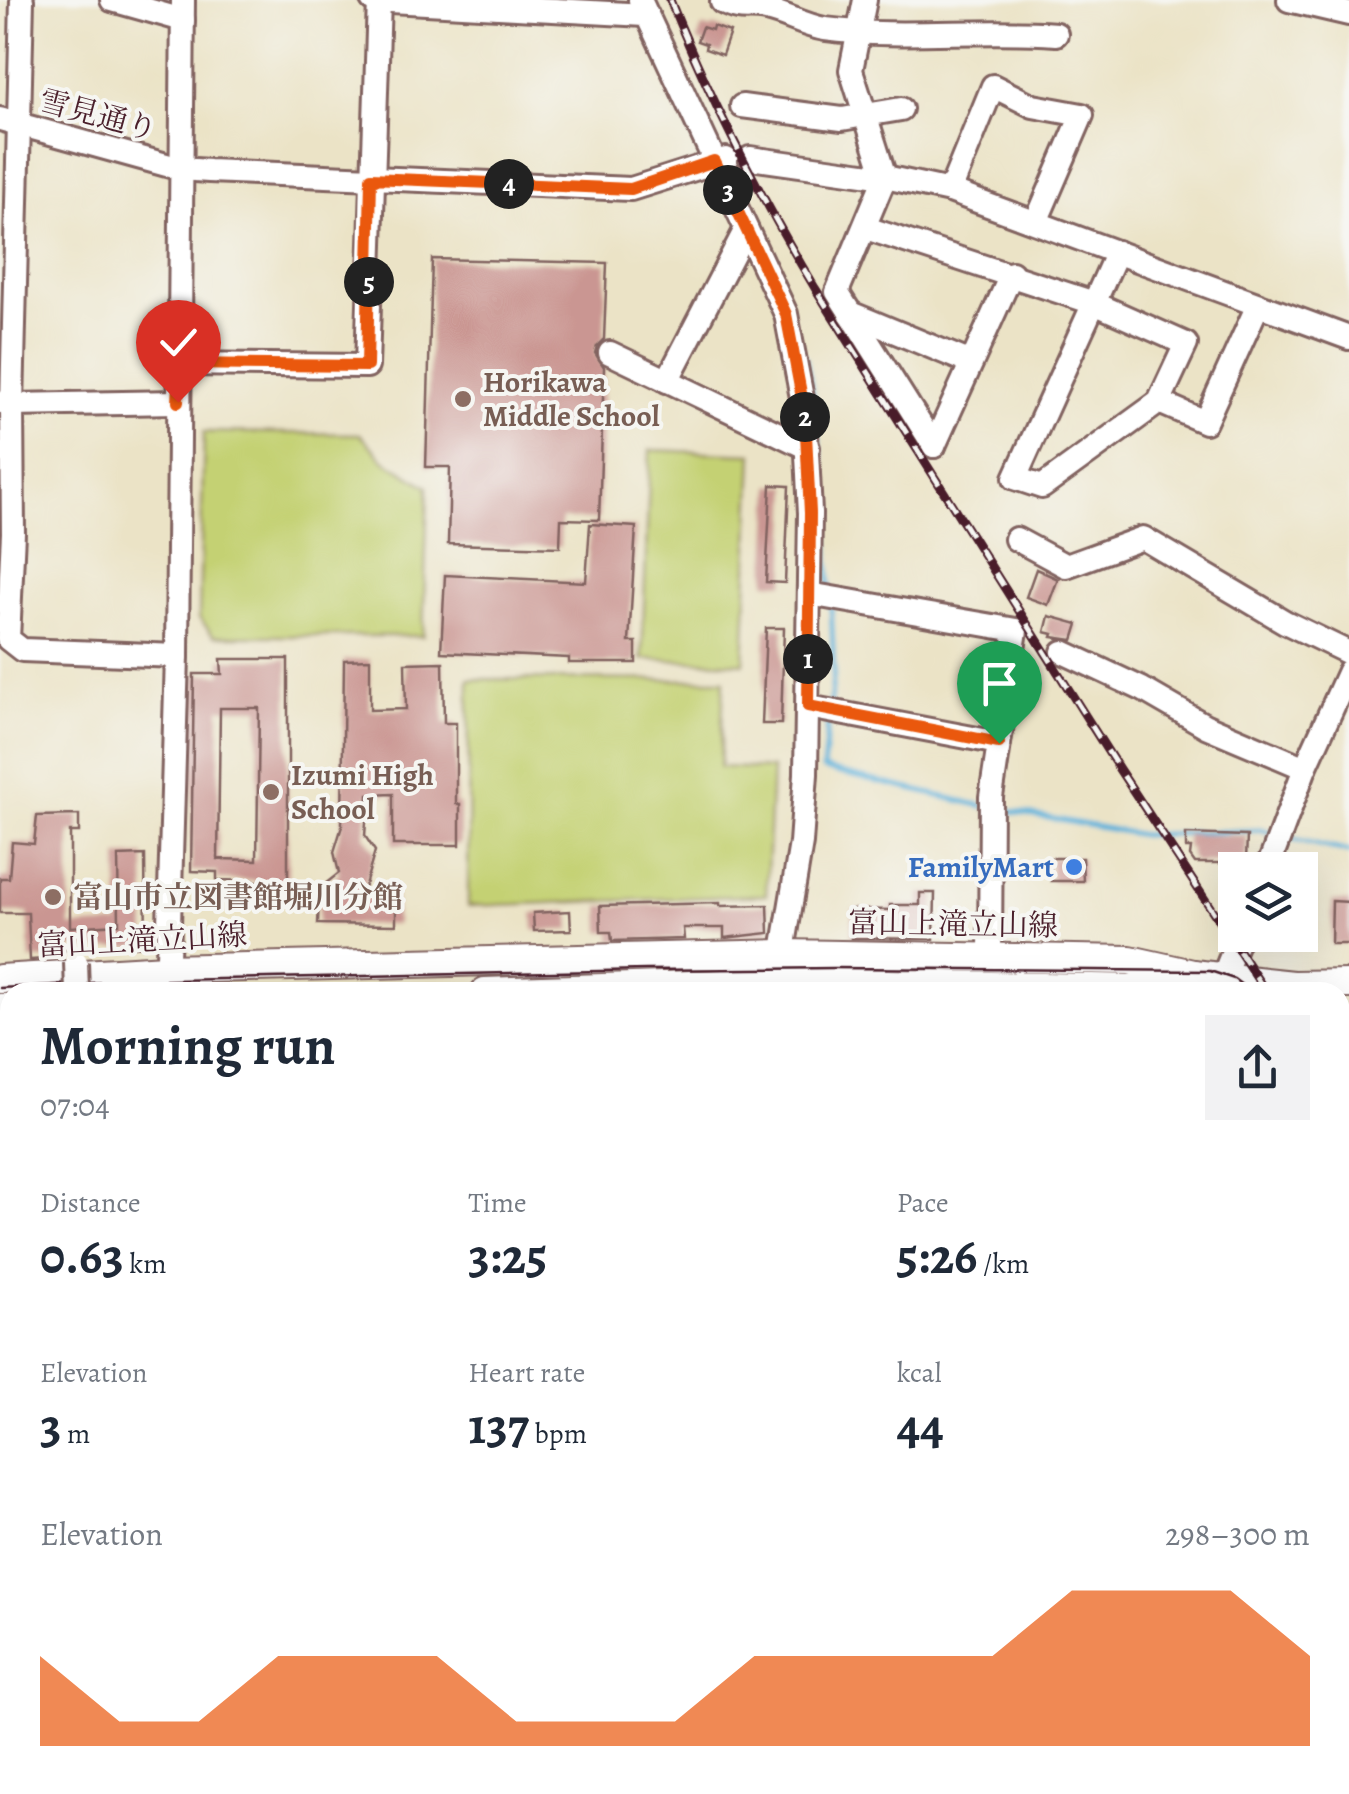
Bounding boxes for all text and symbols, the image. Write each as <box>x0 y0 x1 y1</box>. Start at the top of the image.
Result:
street label: 雪見通り <box>35 80 161 150</box>
pin: 4 <box>484 159 534 209</box>
text: 4 <box>502 165 516 203</box>
pin: 3 <box>703 165 753 215</box>
text: 3 <box>722 171 734 209</box>
pin: 5 <box>344 257 394 307</box>
text: 5 <box>363 263 375 301</box>
pin <box>136 300 221 403</box>
icon: check <box>151 315 206 370</box>
place label: Horikawa Middle School <box>483 362 660 436</box>
marker: Horikawa Middle School <box>452 388 474 410</box>
pin: 2 <box>780 392 830 442</box>
text: 2 <box>798 398 812 436</box>
pin: 1 <box>783 634 833 684</box>
text: 1 <box>803 640 813 678</box>
pin <box>957 641 1042 744</box>
icon: arrive <box>972 656 1027 711</box>
place label: Izumi High School <box>291 755 434 829</box>
marker: Izumi High School <box>260 781 282 803</box>
place label: FamilyMart <box>908 847 1054 887</box>
map controls <box>1218 852 1318 952</box>
button: layers <box>1218 852 1318 952</box>
marker: FamilyMart <box>1063 856 1085 878</box>
place label: 富山市立図書館堀川分館 <box>73 877 403 917</box>
marker: 富山市立図書館堀川分館 <box>42 886 64 908</box>
street label: 富山上滝立山線 <box>848 902 1058 946</box>
street label: 富山上滝立山線 <box>36 915 248 965</box>
text: Morning run <box>40 1008 335 1083</box>
button: share <box>1205 1015 1310 1120</box>
text: 07:04 <box>40 1083 110 1127</box>
text: Distance <box>40 1184 140 1222</box>
text: Time <box>468 1184 527 1222</box>
text: Pace <box>897 1184 949 1222</box>
text: 0.63 <box>40 1222 124 1290</box>
text: 3:25 <box>468 1222 547 1290</box>
text: 5:26 <box>897 1222 977 1290</box>
text: km <box>124 1245 167 1283</box>
text: /km <box>977 1245 1029 1283</box>
text: Elevation <box>40 1354 147 1392</box>
text: Heart rate <box>468 1354 585 1392</box>
text: kcal <box>897 1354 942 1392</box>
text: 3 <box>40 1392 62 1460</box>
text: 137 <box>468 1392 529 1460</box>
text: 44 <box>897 1392 944 1460</box>
text: m <box>62 1415 90 1453</box>
text: bpm <box>529 1415 587 1453</box>
text: Elevation <box>40 1512 163 1556</box>
text: 298–300 m <box>1165 1512 1310 1556</box>

